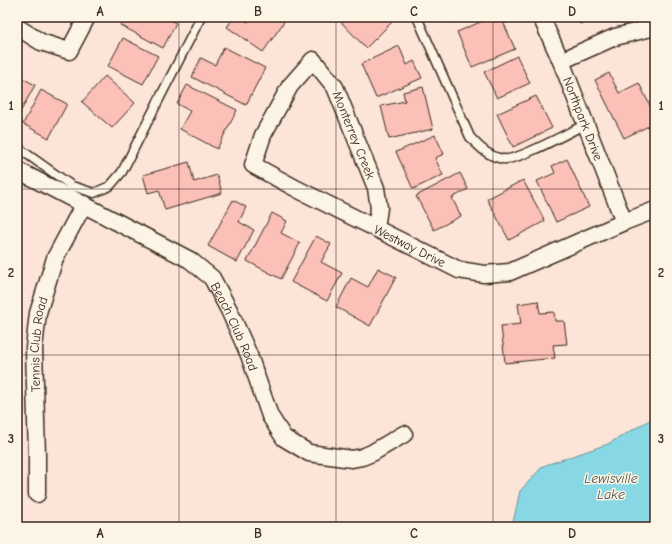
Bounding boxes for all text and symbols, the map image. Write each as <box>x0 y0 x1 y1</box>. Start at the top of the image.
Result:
text: A <box>96 4 104 19</box>
text: B <box>254 4 262 19</box>
text: C <box>410 4 418 19</box>
text: D <box>568 4 576 19</box>
street label: Northpark Drive <box>560 74 607 163</box>
street label: Monterrey Creek <box>329 89 379 182</box>
text: 1 <box>8 98 14 113</box>
text: 1 <box>658 98 664 113</box>
street label: Westway Drive <box>372 221 449 270</box>
text: 2 <box>8 265 14 280</box>
text: 2 <box>658 265 664 280</box>
street label: Beach Club Road <box>208 279 261 373</box>
street label: Tennis Club Road <box>26 295 50 392</box>
text: 3 <box>8 431 14 446</box>
text: 3 <box>658 431 664 446</box>
water label: Lewisville Lake <box>584 470 638 503</box>
text: A <box>96 526 104 541</box>
text: B <box>254 526 262 541</box>
text: C <box>410 526 418 541</box>
text: D <box>568 526 576 541</box>

